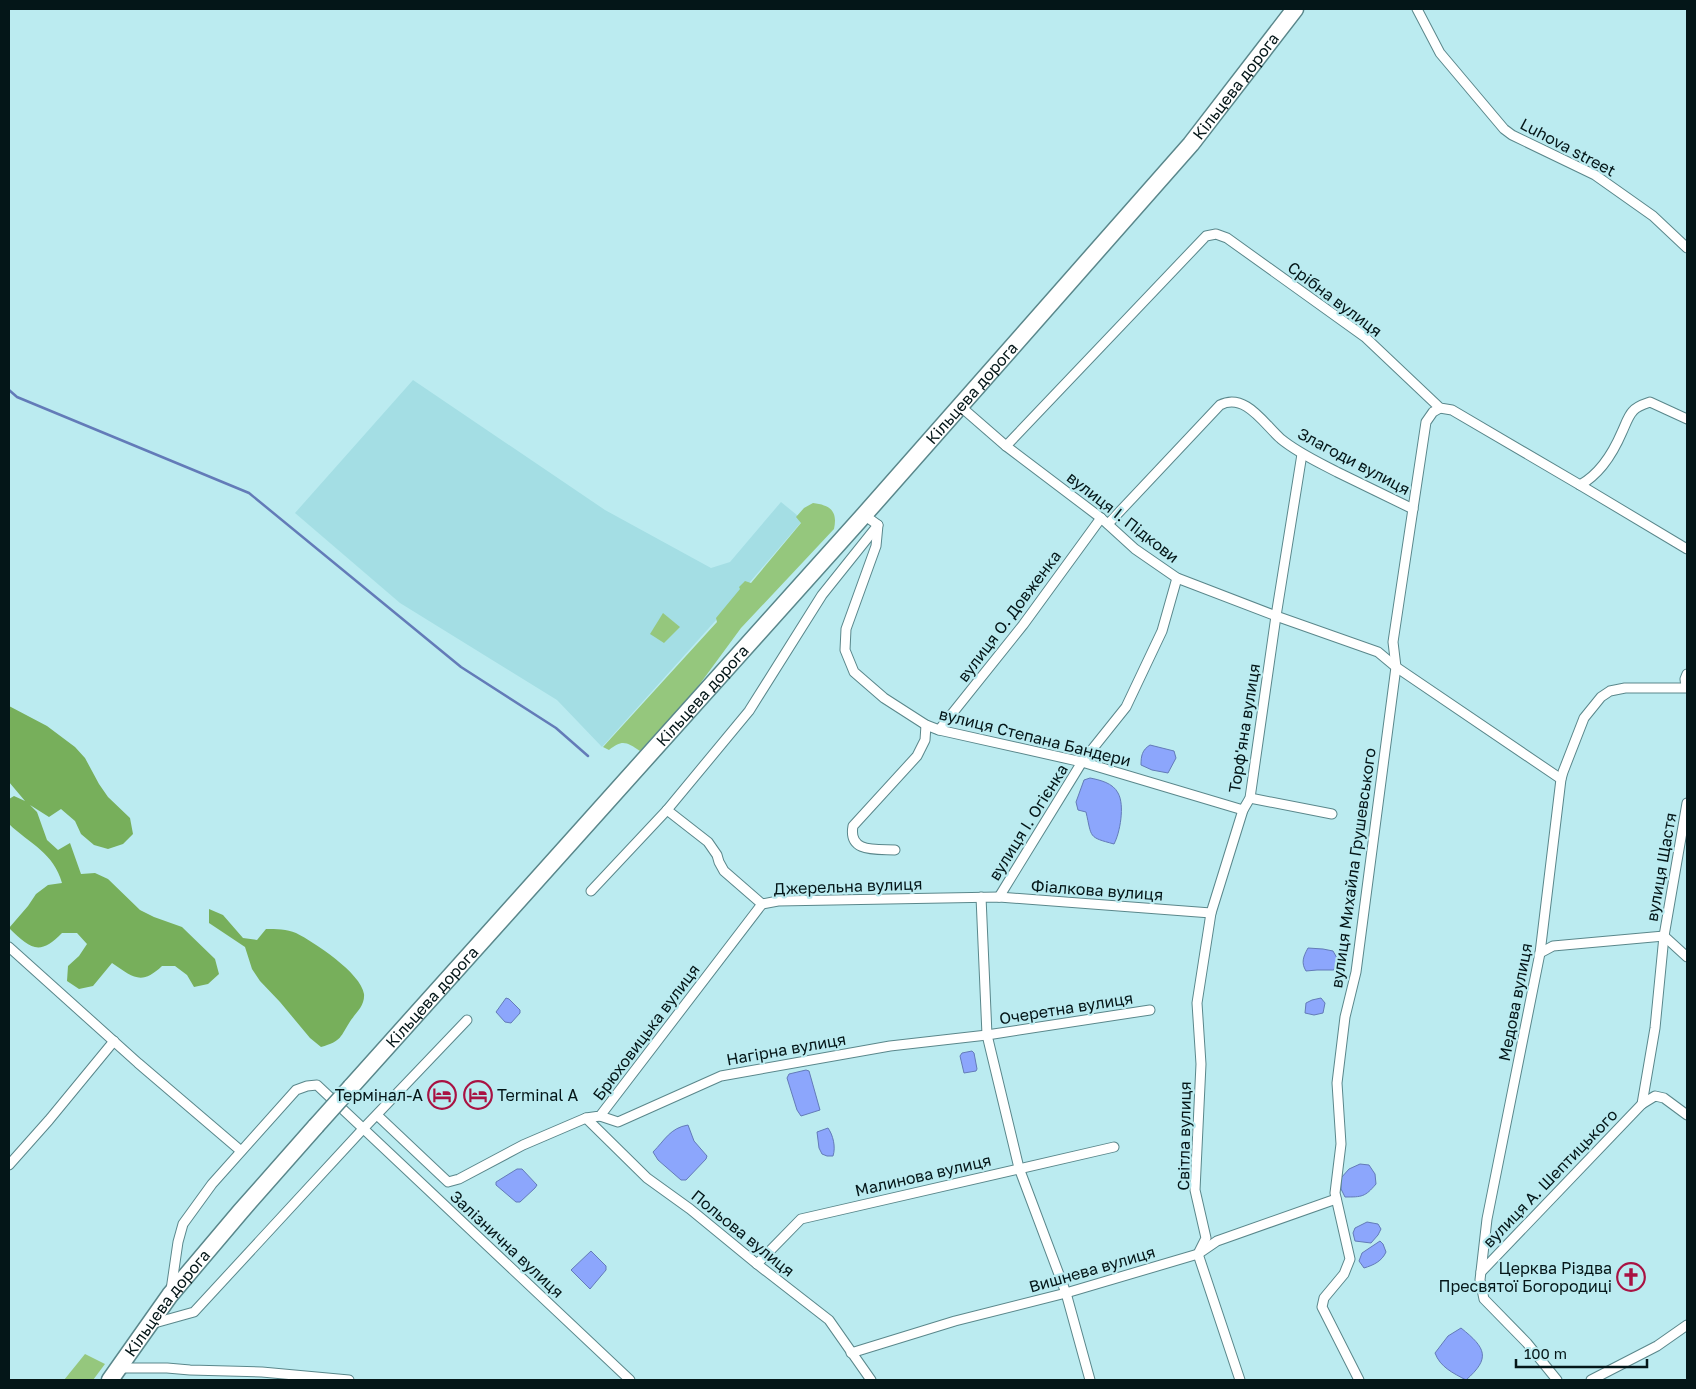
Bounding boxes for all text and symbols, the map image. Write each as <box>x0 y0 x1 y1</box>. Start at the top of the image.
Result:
street label: Кільцева дорога <box>1188 29 1283 143</box>
street label: Luhova street <box>1517 114 1619 180</box>
street label: Срібна вулиця <box>1284 257 1386 341</box>
street label: Кільцева дорога <box>921 338 1022 448</box>
street label: Злагоди вулиця <box>1294 423 1414 499</box>
street label: вулиця І. Підкови <box>1063 467 1183 567</box>
street label: вулиця О. Довженка <box>953 546 1065 686</box>
street label: Кільцева дорога <box>652 641 753 750</box>
street label: Торф'яна вулиця <box>1224 662 1264 794</box>
street label: вулиця Степана Бандери <box>937 703 1133 771</box>
street label: вулиця Михайла Грушевського <box>1326 747 1380 989</box>
street label: вулиця І. Огієнка <box>984 760 1072 884</box>
street label: вулиця Щастя <box>1642 811 1680 923</box>
street label: Джерельна вулиця <box>773 873 923 899</box>
street label: Фіалкова вулиця <box>1030 875 1164 905</box>
street label: Медова вулиця <box>1494 941 1536 1063</box>
street label: Кільцева дорога <box>381 942 482 1052</box>
street label: Брюховицька вулиця <box>588 960 704 1104</box>
street label: Очеретна вулиця <box>998 988 1134 1028</box>
street label: Нагірна вулиця <box>725 1029 847 1069</box>
hotel icon: Термінал-А <box>427 1080 457 1110</box>
hotel icon: Terminal A <box>463 1080 493 1110</box>
street label: Світла вулиця <box>1173 1081 1195 1191</box>
place label: Термінал-А <box>335 1085 423 1105</box>
place label: Terminal A <box>497 1085 578 1105</box>
street label: вулиця А. Шептицького <box>1479 1105 1621 1251</box>
street label: Малинова вулиця <box>853 1150 993 1200</box>
street label: Польова вулиця <box>687 1185 799 1281</box>
street label: Залізнична вулиця <box>446 1186 568 1302</box>
street label: Вишнева вулиця <box>1027 1241 1157 1297</box>
street label: Кільцева дорога <box>120 1245 214 1360</box>
place label: Церква Різдва Пресвятої Богородиці <box>1438 1258 1612 1296</box>
church icon: Церква Різдва Пресвятої Богородиці <box>1616 1262 1646 1292</box>
scale bar <box>1516 1336 1647 1368</box>
text: 100 m <box>1524 1344 1567 1362</box>

